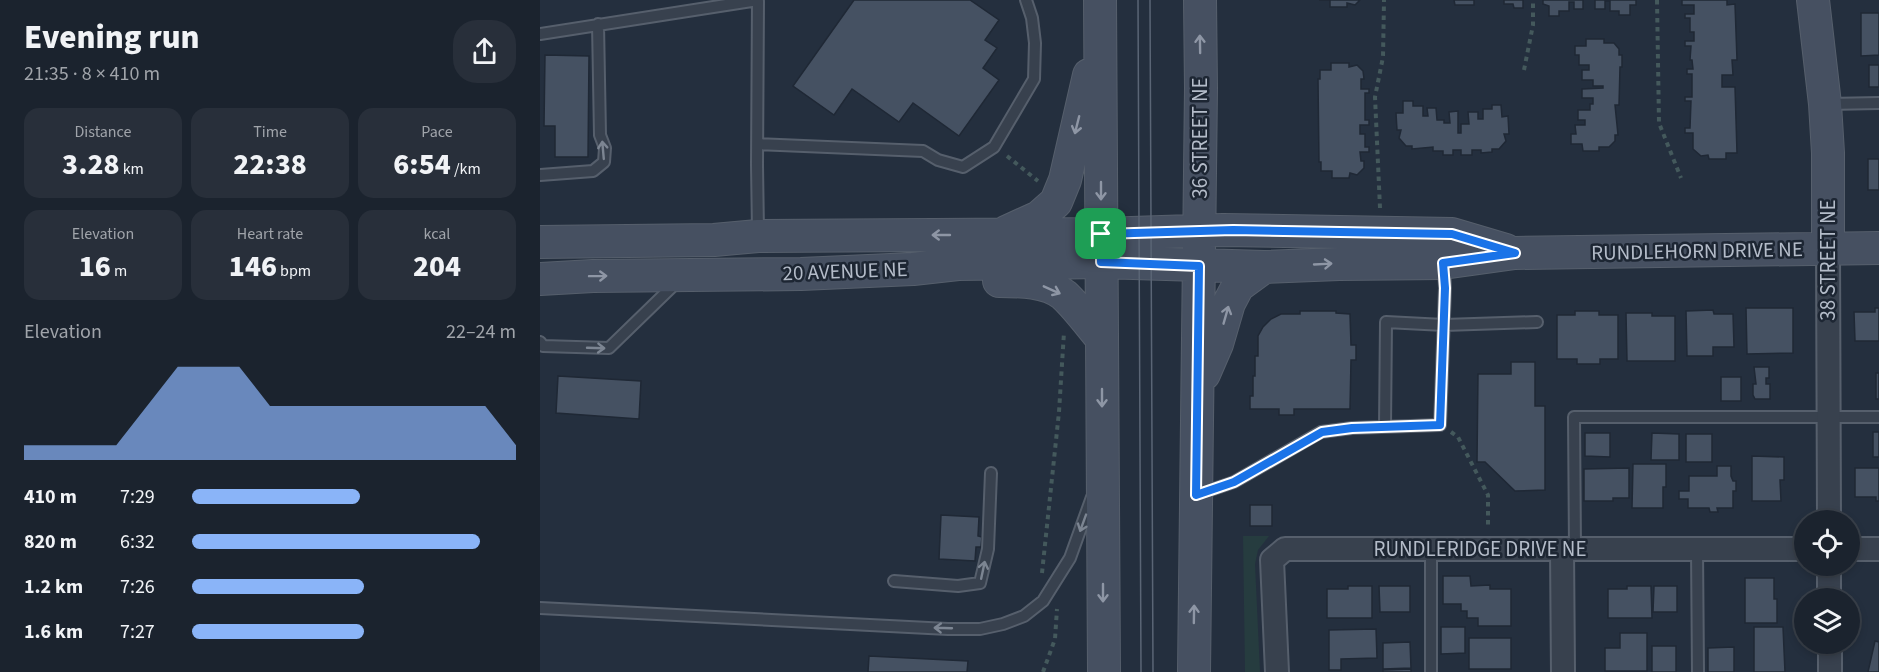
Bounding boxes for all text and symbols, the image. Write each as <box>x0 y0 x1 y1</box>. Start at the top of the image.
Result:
text: Evening run <box>24 14 200 61</box>
button: share <box>453 20 516 83</box>
one-way arrow <box>1194 35 1206 55</box>
text: 21:35 · 8 × 410 m <box>24 60 160 88</box>
street label: 36 STREET NE <box>1185 77 1215 199</box>
one-way arrow <box>1070 116 1082 135</box>
text: Distance <box>75 121 131 143</box>
text: Time <box>253 121 287 143</box>
text: Pace <box>421 121 453 143</box>
one-way arrow <box>597 141 608 160</box>
text: 3.28 <box>62 143 119 186</box>
text: 22:38 <box>233 143 307 186</box>
text: 6:54 <box>393 143 451 186</box>
text: km <box>119 158 144 180</box>
text: /km <box>451 158 481 180</box>
one-way arrow <box>1095 181 1107 201</box>
street label: 38 STREET NE <box>1813 199 1843 321</box>
pin <box>1075 208 1126 259</box>
icon: arrive <box>1084 217 1117 250</box>
text: Elevation <box>72 223 134 245</box>
text: Heart rate <box>237 223 303 245</box>
text: kcal <box>424 223 450 245</box>
one-way arrow <box>932 229 952 241</box>
street label: RUNDLEHORN DRIVE NE <box>1591 234 1803 268</box>
text: 16 <box>79 245 111 288</box>
text: 146 <box>229 245 277 288</box>
text: 204 <box>413 245 461 288</box>
street label: 20 AVENUE NE <box>782 254 908 288</box>
one-way arrow <box>1312 259 1332 270</box>
text: m <box>111 260 127 282</box>
text: bpm <box>277 260 311 282</box>
one-way arrow <box>588 270 608 282</box>
one-way arrow <box>1043 285 1061 296</box>
one-way arrow <box>1221 305 1232 324</box>
text: Elevation <box>24 318 102 346</box>
text: 22–24 m <box>446 318 516 346</box>
one-way arrow <box>586 342 606 354</box>
one-way arrow <box>1096 387 1108 407</box>
text: 410 m <box>24 483 77 511</box>
text: 7:29 <box>120 483 155 511</box>
map controls <box>1794 510 1860 654</box>
button: locate <box>1794 510 1860 576</box>
one-way arrow <box>1076 513 1087 532</box>
text: 820 m <box>24 528 77 556</box>
text: 6:32 <box>120 528 155 556</box>
street label: RUNDLERIDGE DRIVE NE <box>1373 534 1587 564</box>
one-way arrow <box>978 561 989 580</box>
text: 1.2 km <box>24 573 83 601</box>
text: 7:26 <box>120 573 155 601</box>
one-way arrow <box>1097 582 1109 602</box>
button: layers <box>1794 588 1860 654</box>
one-way arrow <box>1188 604 1200 624</box>
text: 1.6 km <box>24 618 83 646</box>
text: 7:27 <box>120 618 155 646</box>
one-way arrow <box>933 623 953 634</box>

